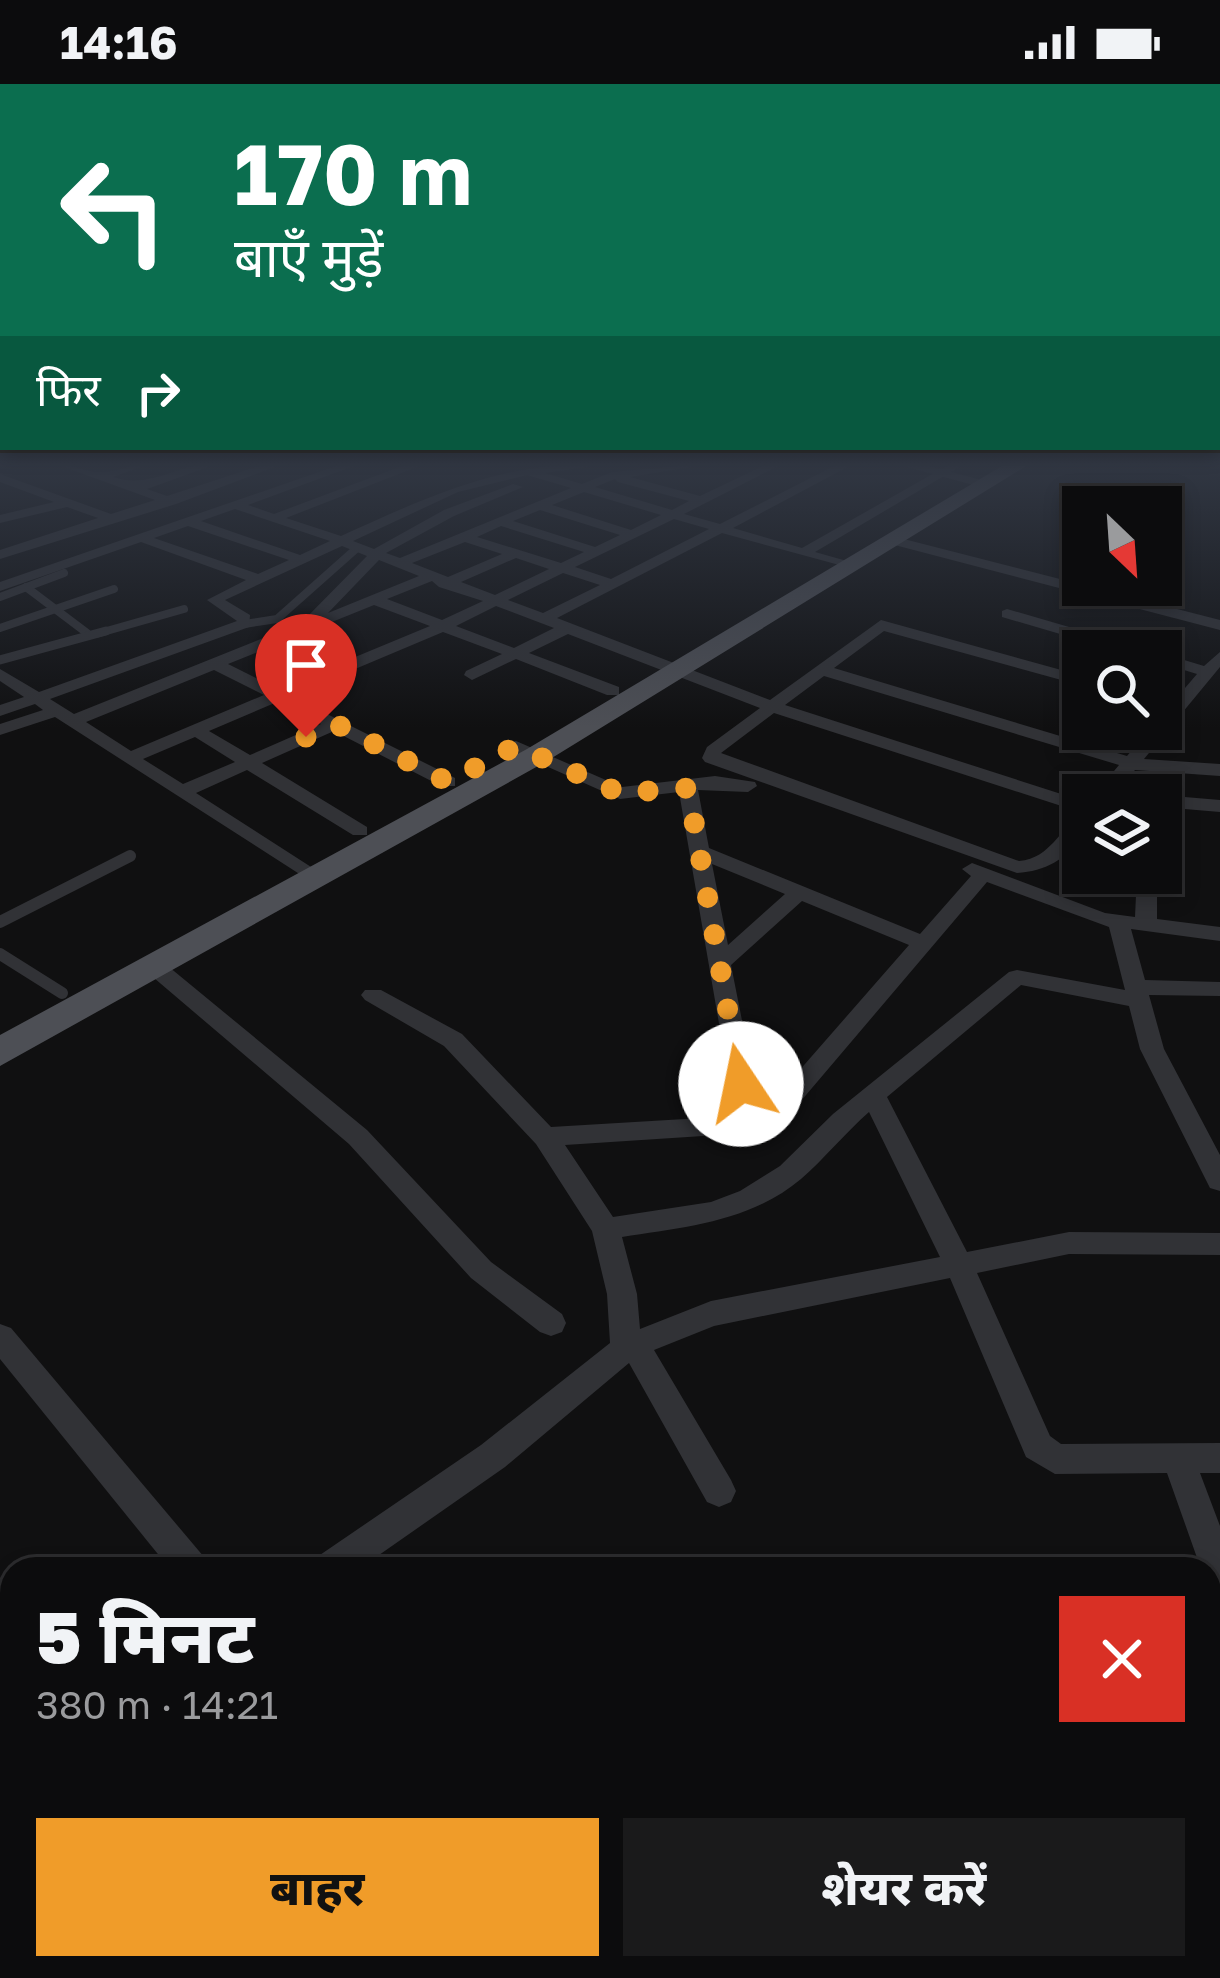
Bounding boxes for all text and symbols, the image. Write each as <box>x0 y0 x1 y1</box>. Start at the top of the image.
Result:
text: 14:16 <box>60 15 177 69</box>
text: 170 m <box>234 123 472 223</box>
icon: left <box>36 132 192 288</box>
text: बाएँ मुड़ें <box>234 224 383 289</box>
icon: right <box>125 360 191 426</box>
text: फिर <box>36 362 101 416</box>
north arrow <box>1062 486 1182 606</box>
map controls <box>1062 486 1182 894</box>
pin <box>255 614 357 737</box>
button: search <box>1062 630 1182 750</box>
icon: arrive <box>273 632 339 698</box>
button: layers <box>1062 774 1182 894</box>
position arrow <box>678 1021 804 1147</box>
text: 5 मिनट <box>36 1592 254 1679</box>
button: close <box>1059 1596 1185 1722</box>
text: 380 m · 14:21 <box>36 1681 278 1728</box>
button: बाहर <box>36 1818 599 1956</box>
button: शेयर करें <box>623 1818 1185 1956</box>

